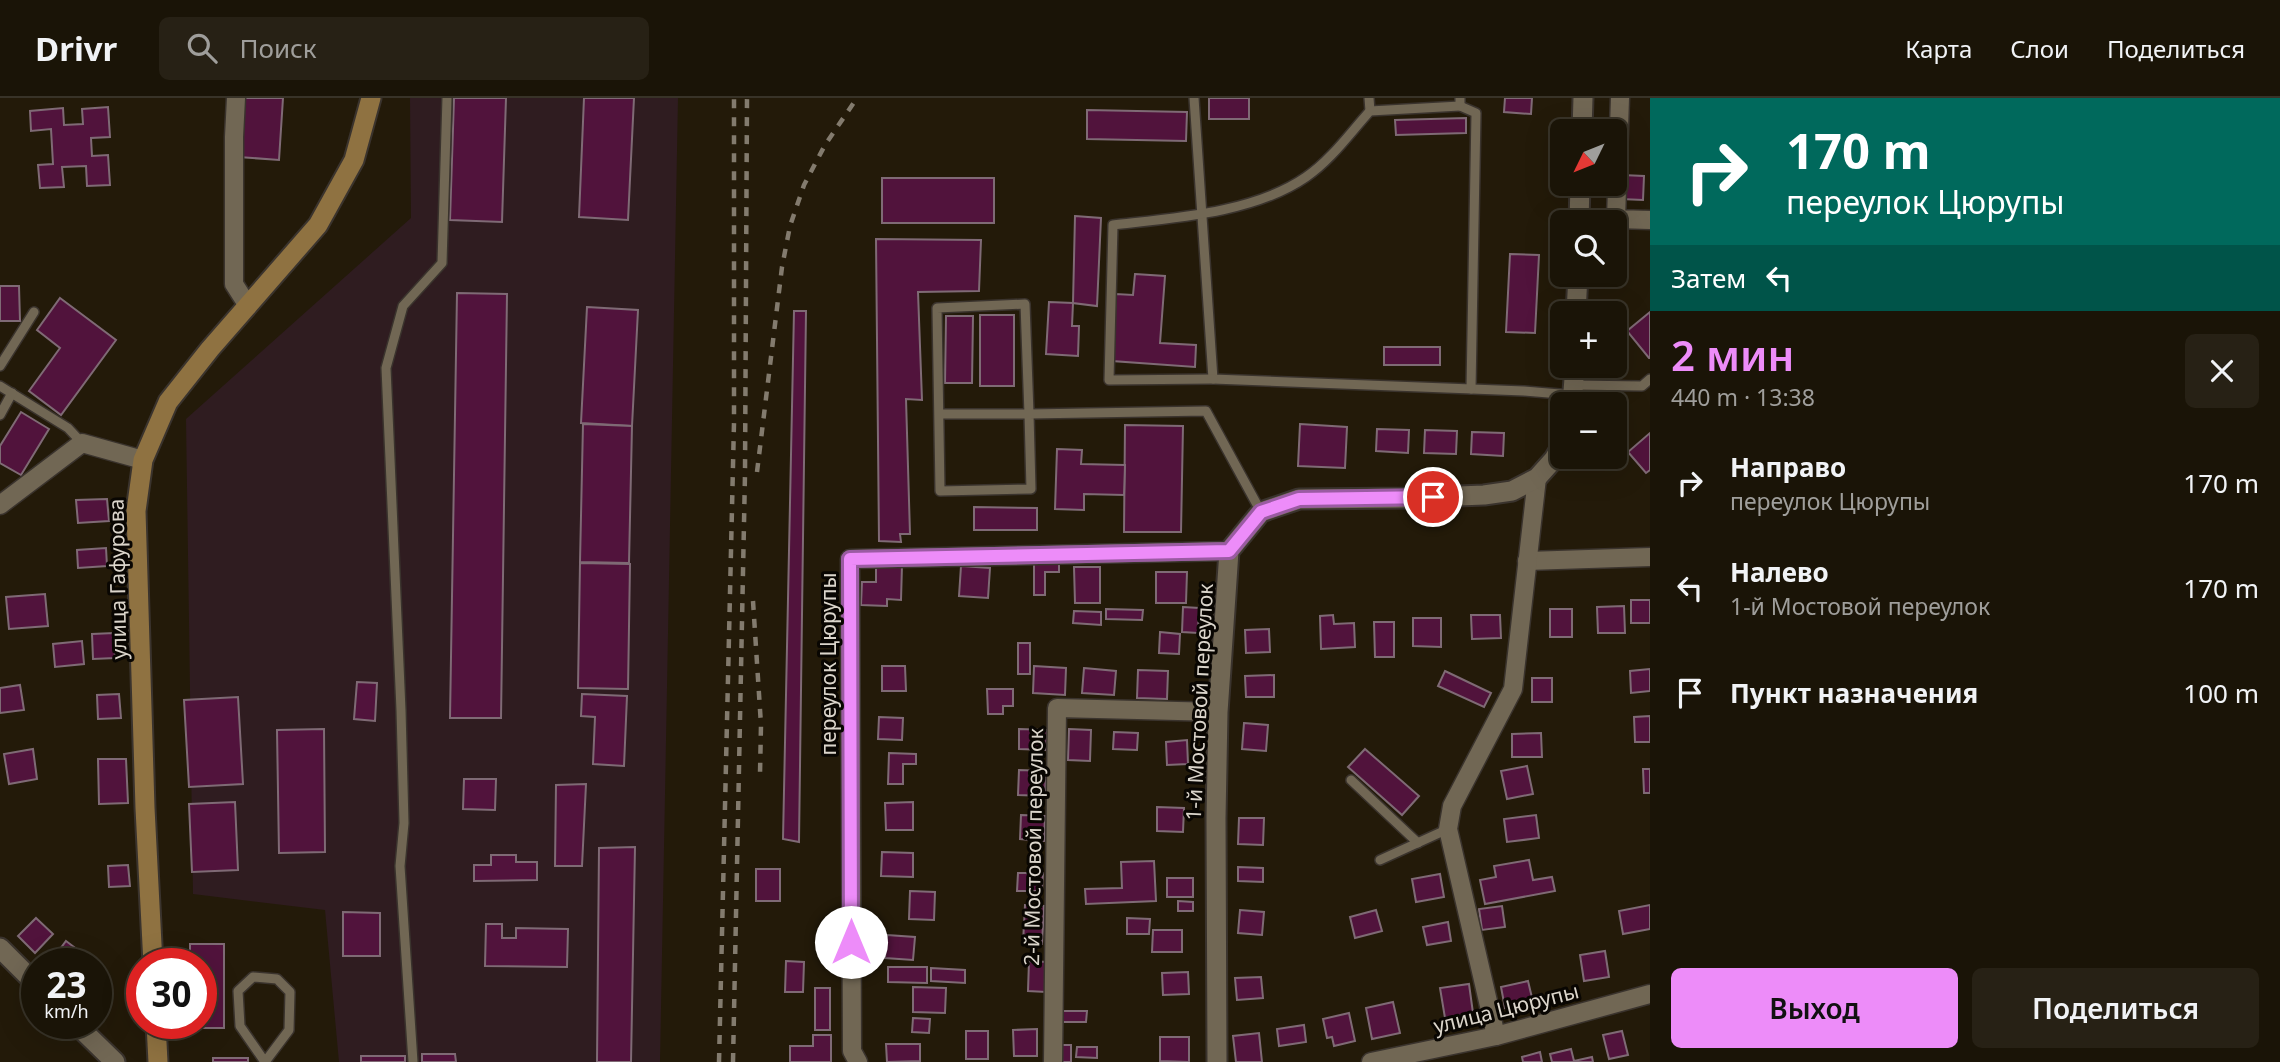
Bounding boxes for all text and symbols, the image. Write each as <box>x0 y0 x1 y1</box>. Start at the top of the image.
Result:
search box <box>159 17 649 80</box>
text: Drivr <box>35 26 117 71</box>
icon: search <box>183 29 221 67</box>
text: Поиск <box>239 30 317 66</box>
text: Карта <box>1905 32 1972 65</box>
text: Слои <box>2010 32 2069 65</box>
text: Поделиться <box>2107 32 2245 65</box>
text: 170 m <box>1786 117 1931 183</box>
north arrow <box>1550 119 1628 196</box>
map controls <box>1550 119 1627 469</box>
icon: right <box>1671 126 1762 217</box>
text: переулок Цюрупы <box>1786 180 2065 223</box>
button: search <box>1550 210 1627 287</box>
icon: left <box>1760 259 1798 297</box>
text: Затем <box>1671 260 1746 296</box>
button: + <box>1550 301 1627 378</box>
text: 2 мин <box>1671 326 1794 383</box>
button: close <box>2185 334 2259 408</box>
text: 440 m · 13:38 <box>1671 381 1815 413</box>
button: − <box>1550 392 1627 469</box>
text: Направо <box>1730 449 1846 485</box>
icon: right <box>1671 464 1709 502</box>
text: 170 m <box>2183 465 2259 501</box>
pin <box>1403 467 1463 527</box>
icon: arrive <box>1414 478 1452 516</box>
text: переулок Цюрупы <box>1730 485 1930 517</box>
street label: улица Гафурова <box>102 498 132 660</box>
text: Налево <box>1730 554 1829 590</box>
icon: left <box>1671 569 1709 607</box>
text: 170 m <box>2183 570 2259 606</box>
street label: переулок Цюрупы <box>814 573 842 755</box>
street label: 1-й Мостовой переулок <box>1179 583 1219 821</box>
text: 1-й Мостовой переулок <box>1730 590 1990 622</box>
icon: arrive <box>1671 674 1709 712</box>
text: Пункт назначения <box>1730 675 1978 711</box>
text: 100 m <box>2183 675 2259 711</box>
street label: 2-й Мостовой переулок <box>1017 728 1049 966</box>
position arrow <box>814 905 888 979</box>
speed limit sign: 30 <box>126 948 217 1039</box>
text: 23 <box>46 961 87 1008</box>
button: Выход <box>1671 968 1958 1048</box>
button: Поделиться <box>1972 968 2259 1048</box>
street label: улица Цюрупы <box>1430 976 1582 1040</box>
text: km/h <box>44 999 89 1023</box>

